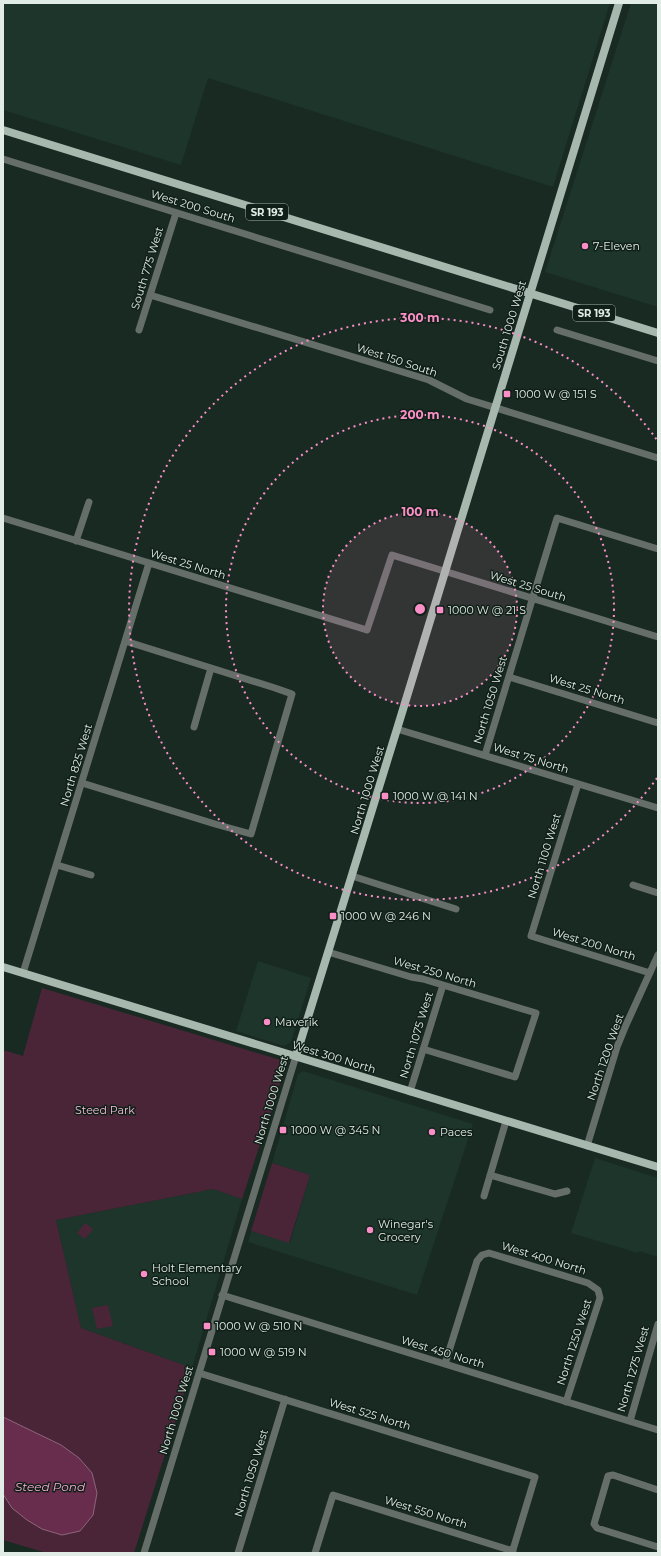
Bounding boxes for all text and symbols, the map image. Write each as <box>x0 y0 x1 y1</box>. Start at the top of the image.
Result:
street label: West 200 South <box>149 186 237 226</box>
road number: SR 193 <box>246 204 288 220</box>
street label: South 775 West <box>128 224 166 311</box>
place label: 7-Eleven <box>593 239 640 253</box>
marker: 7-Eleven <box>580 241 590 251</box>
street label: South 1000 West <box>489 278 529 371</box>
road number: SR 193 <box>573 305 615 321</box>
text: 300 m <box>399 310 440 325</box>
street label: West 150 South <box>355 340 439 380</box>
place label: 1000 W @ 151 S <box>515 387 597 401</box>
marker: 1000 W @ 151 S <box>502 389 512 399</box>
text: 200 m <box>400 407 440 422</box>
text: 100 m <box>402 504 438 519</box>
street label: West 25 North <box>148 546 228 582</box>
street label: West 25 South <box>488 568 568 604</box>
centre of rings <box>413 602 427 616</box>
place label: 1000 W @ 21 S <box>448 603 526 617</box>
marker: 1000 W @ 21 S <box>435 605 445 615</box>
street label: North 1050 West <box>470 654 510 746</box>
street label: West 25 North <box>547 671 627 707</box>
street label: North 825 West <box>57 721 95 808</box>
street label: West 75 North <box>491 740 571 776</box>
street label: North 1000 West <box>347 743 387 836</box>
place label: 1000 W @ 141 N <box>393 789 478 803</box>
marker: 1000 W @ 141 N <box>380 791 390 801</box>
street label: North 1100 West <box>524 811 564 900</box>
place label: 1000 W @ 246 N <box>341 909 431 923</box>
marker: 1000 W @ 246 N <box>328 911 338 921</box>
street label: West 200 North <box>550 925 638 963</box>
street label: West 250 North <box>392 953 478 991</box>
street label: North 1075 West <box>396 989 436 1080</box>
street label: North 1200 West <box>584 1011 627 1102</box>
place label: Maverik <box>275 1015 319 1029</box>
marker: Maverik <box>262 1017 272 1027</box>
street label: West 300 North <box>290 1038 378 1076</box>
street label: North 1000 West <box>251 1053 291 1146</box>
park label: Steed Park <box>75 1103 135 1117</box>
place label: 1000 W @ 345 N <box>291 1123 381 1137</box>
marker: 1000 W @ 345 N <box>278 1125 288 1135</box>
place label: Paces <box>440 1125 473 1139</box>
marker: Paces <box>427 1127 437 1137</box>
place label: Winegar's Grocery <box>378 1217 434 1244</box>
marker: Winegar's Grocery <box>365 1225 375 1235</box>
street label: West 400 North <box>500 1238 588 1278</box>
place label: Holt Elementary School <box>152 1261 242 1288</box>
marker: Holt Elementary School <box>139 1269 149 1279</box>
street label: North 1250 West <box>553 1297 595 1387</box>
place label: 1000 W @ 510 N <box>215 1319 302 1333</box>
marker: 1000 W @ 510 N <box>202 1321 212 1331</box>
street label: North 1275 West <box>614 1324 652 1414</box>
street label: West 450 North <box>399 1333 487 1371</box>
place label: 1000 W @ 519 N <box>220 1345 307 1359</box>
marker: 1000 W @ 519 N <box>207 1347 217 1357</box>
street label: North 1000 West <box>156 1363 196 1456</box>
street label: West 525 North <box>327 1395 413 1433</box>
street label: North 1050 West <box>231 1427 271 1519</box>
water label: Steed Pond <box>15 1479 86 1494</box>
street label: West 550 North <box>383 1493 469 1531</box>

